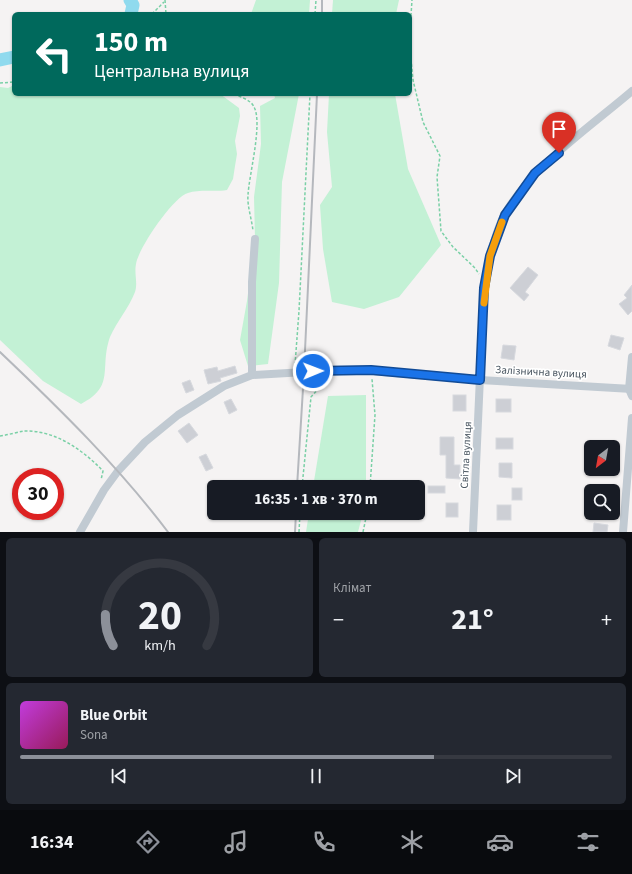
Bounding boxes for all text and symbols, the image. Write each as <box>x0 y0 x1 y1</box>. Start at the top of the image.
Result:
text: 150 m <box>94 22 168 62</box>
icon: left <box>28 28 80 80</box>
text: Центральна вулиця <box>94 59 249 84</box>
pin <box>542 112 576 153</box>
icon: arrive <box>548 118 570 140</box>
position arrow <box>292 350 334 392</box>
street label: Залізнична вулиця <box>495 362 587 382</box>
street label: Світла вулиця <box>457 421 475 489</box>
north arrow <box>584 440 620 476</box>
map controls <box>584 440 620 520</box>
speed limit sign: 30 <box>12 468 64 520</box>
button: search <box>584 484 620 520</box>
text: 16:35 · 1 хв · 370 m <box>254 489 378 510</box>
text: Клімат <box>333 579 371 597</box>
text: 20 <box>138 585 181 645</box>
text: 21° <box>451 598 494 641</box>
text: − <box>333 604 344 636</box>
text: + <box>601 604 612 636</box>
text: km/h <box>144 634 175 655</box>
text: Blue Orbit <box>80 705 147 726</box>
text: Sona <box>80 726 108 744</box>
icon: previous <box>108 765 130 787</box>
icon: pause <box>305 765 327 787</box>
icon: next <box>502 765 524 787</box>
icon: directions <box>134 828 162 856</box>
icon: music <box>222 828 250 856</box>
icon: phone <box>310 828 338 856</box>
icon: climate <box>398 828 426 856</box>
icon: car <box>486 828 514 856</box>
icon: filters <box>574 828 602 856</box>
text: 16:34 <box>30 830 73 855</box>

